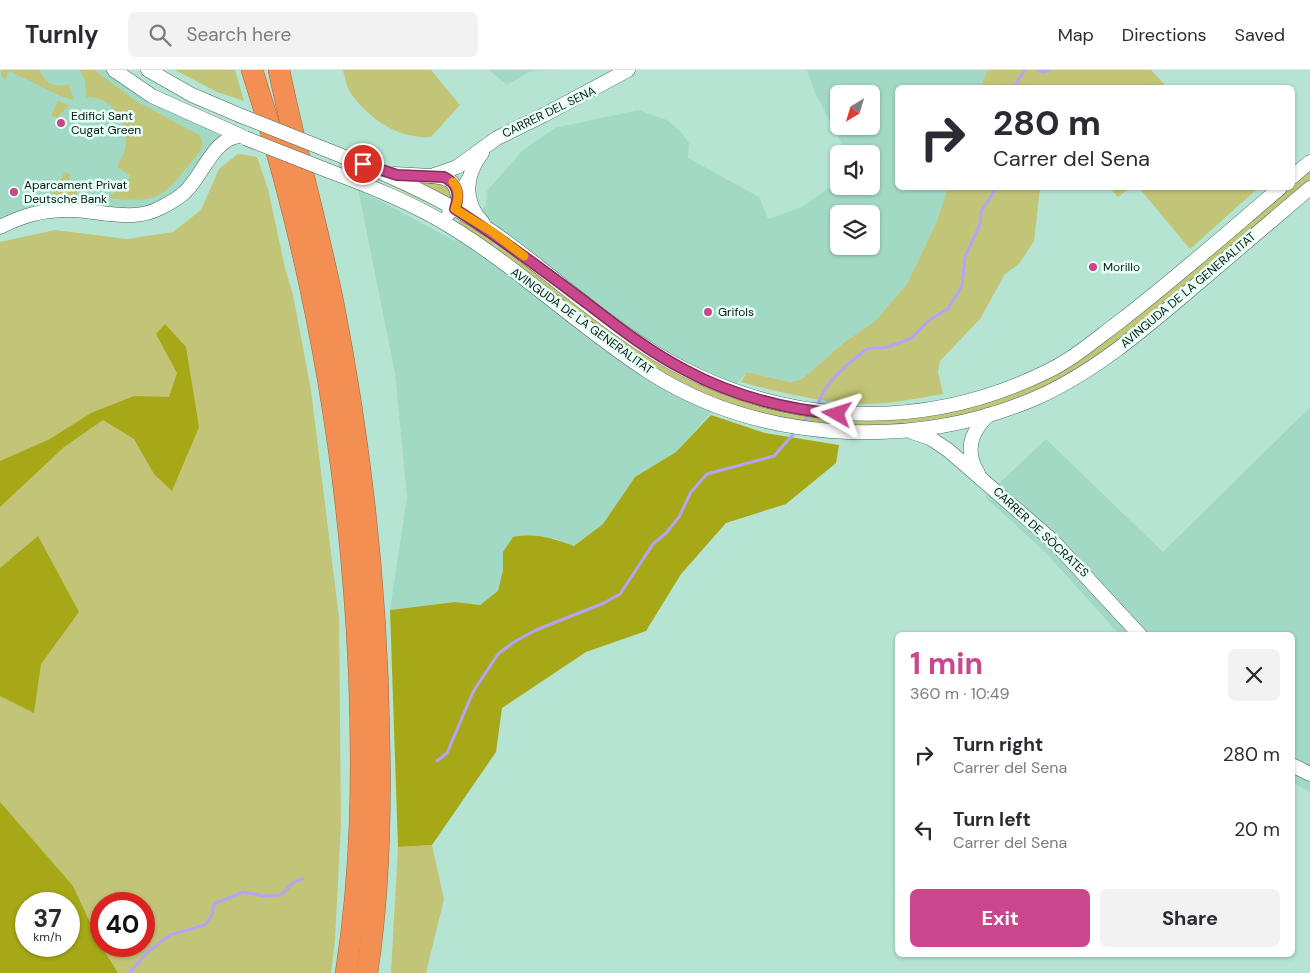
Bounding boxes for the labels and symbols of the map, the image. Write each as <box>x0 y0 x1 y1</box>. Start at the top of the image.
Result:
street label: CARRER DEL SENA <box>500 82 598 142</box>
north arrow <box>830 85 880 135</box>
place label: Edifici Sant Cugat Green <box>71 108 141 138</box>
marker: Edifici Sant Cugat Green <box>55 117 67 129</box>
pin <box>342 143 384 185</box>
place label: Aparcament Privat Deutsche Bank <box>24 177 128 207</box>
marker: Aparcament Privat Deutsche Bank <box>8 186 20 198</box>
street label: AVINGUDA DE LA GENERALITAT <box>1117 228 1259 351</box>
place label: Morillo <box>1103 259 1140 275</box>
marker: Morillo <box>1087 261 1099 273</box>
street label: AVINGUDA DE LA GENERALITAT <box>508 264 657 378</box>
place label: Grifols <box>718 304 754 320</box>
marker: Grifols <box>702 306 714 318</box>
position arrow <box>810 387 862 439</box>
street label: CARRER DE SÒCRATES <box>990 483 1092 581</box>
speed limit sign: 40 <box>90 892 155 957</box>

